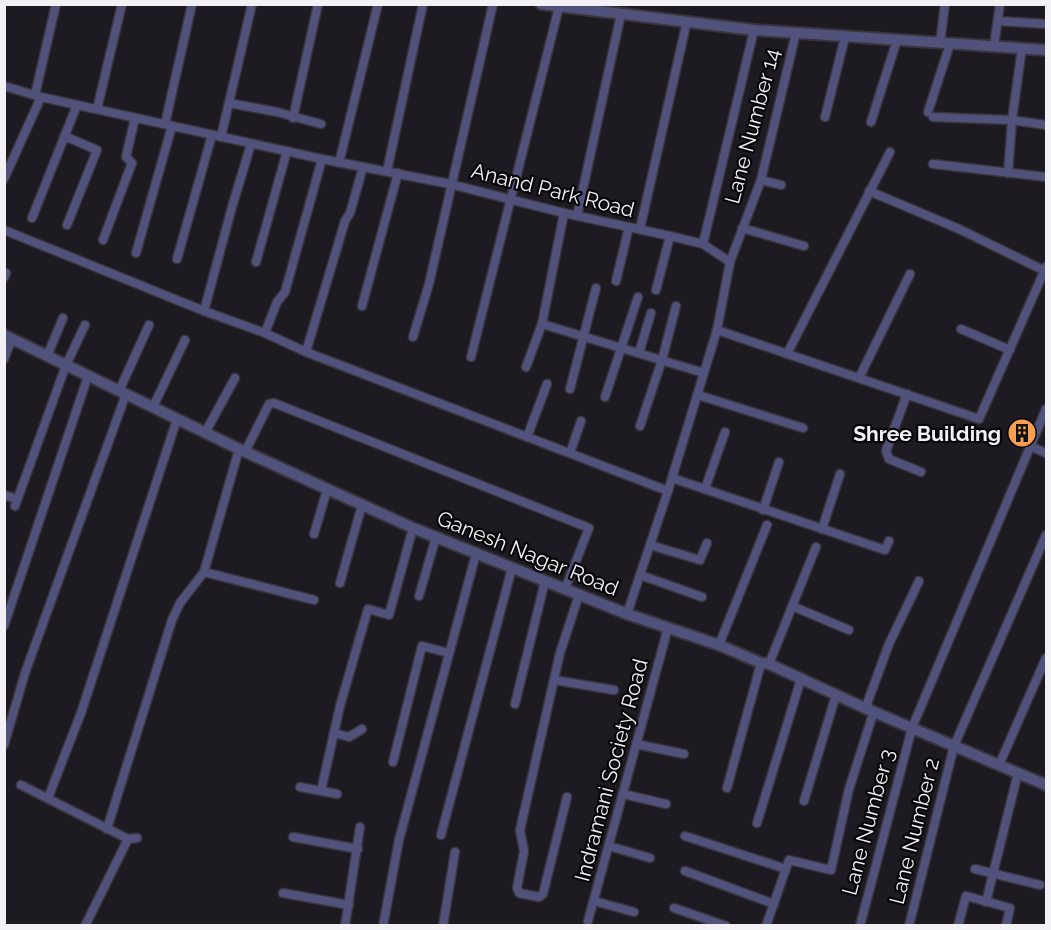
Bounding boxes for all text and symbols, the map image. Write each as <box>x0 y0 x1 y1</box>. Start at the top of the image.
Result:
street label: Lane Number 14 <box>719 46 785 206</box>
street label: Anand Park Road <box>469 158 637 222</box>
building icon: Shree Building <box>1006 417 1038 449</box>
place label: Shree Building <box>853 421 1001 446</box>
street label: Ganesh Nagar Road <box>434 505 622 601</box>
street label: Indramani Society Road <box>569 656 653 884</box>
street label: Lane Number 3 <box>836 746 900 898</box>
street label: Lane Number 2 <box>884 755 944 907</box>

